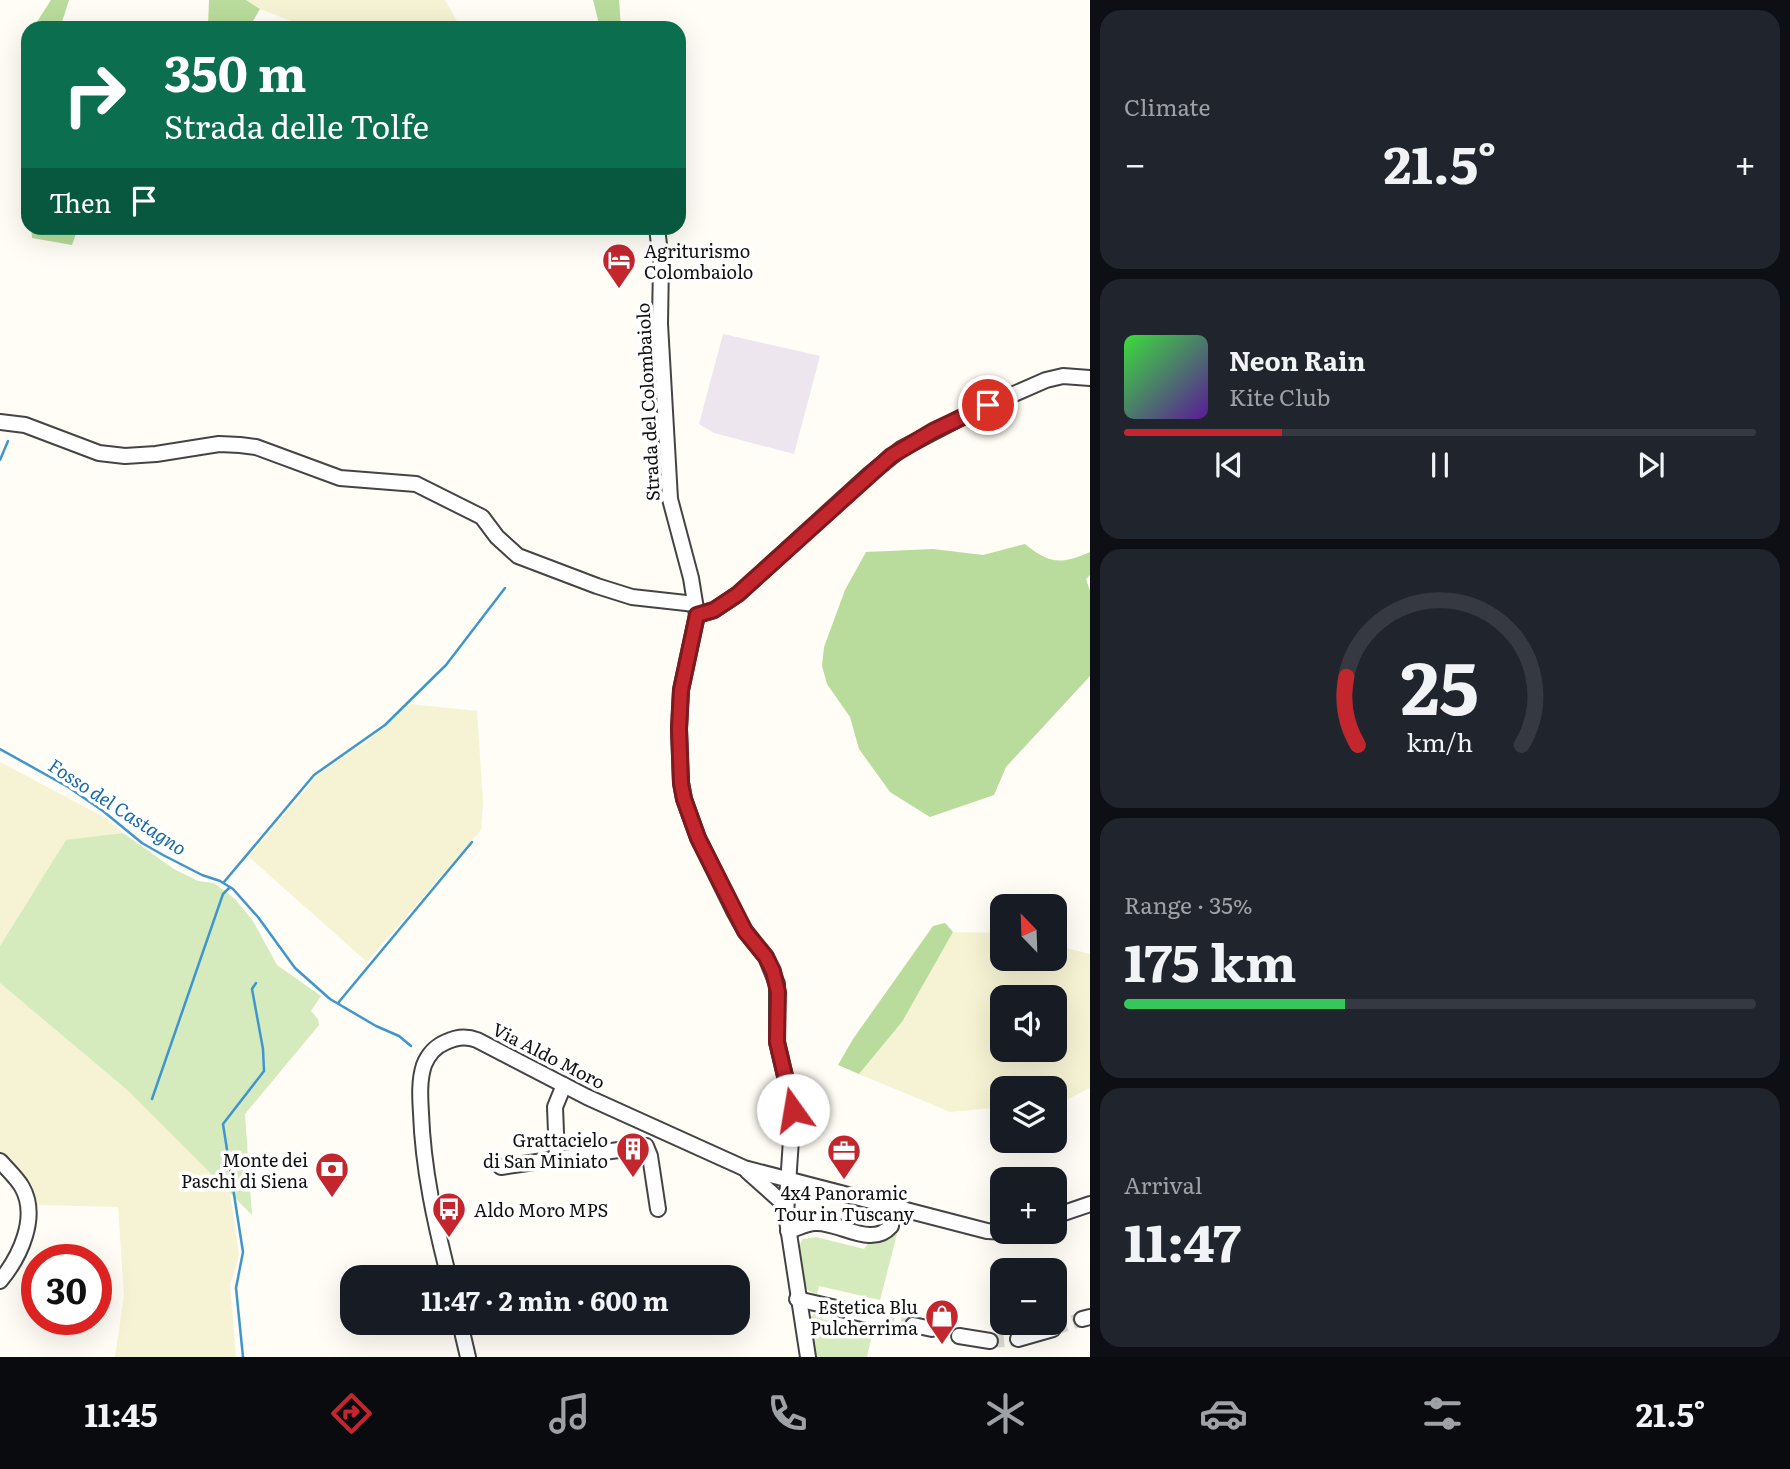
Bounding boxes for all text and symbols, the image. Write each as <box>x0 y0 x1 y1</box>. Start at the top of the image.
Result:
text: 350 m <box>164 34 307 107</box>
icon: right <box>49 49 140 140</box>
text: Climate <box>1124 89 1210 123</box>
text: Strada delle Tolfe <box>164 101 429 149</box>
text: 21.5° <box>1383 123 1497 200</box>
text: − <box>1124 133 1146 190</box>
text: + <box>1734 133 1756 190</box>
text: Then <box>49 182 111 221</box>
icon: arrive <box>125 182 163 220</box>
place label: Agriturismo Colombaiolo <box>644 237 753 285</box>
hotel icon: Agriturismo Colombaiolo <box>600 241 638 290</box>
street label: Strada del Colombaiolo <box>628 302 666 502</box>
text: Neon Rain <box>1229 340 1366 379</box>
pin <box>958 375 1018 435</box>
text: Kite Club <box>1229 379 1330 413</box>
icon: arrive <box>969 386 1007 424</box>
icon: previous <box>1210 446 1248 484</box>
icon: pause <box>1421 446 1459 484</box>
icon: next <box>1632 446 1670 484</box>
text: 25 <box>1401 629 1479 737</box>
text: km/h <box>1407 722 1473 759</box>
water label: Fosso del Castagno <box>43 751 193 861</box>
text: Range · 35% <box>1124 887 1253 921</box>
north arrow <box>990 894 1068 971</box>
map controls <box>990 894 1067 1335</box>
text: 175 km <box>1124 921 1297 998</box>
button: sound <box>990 985 1067 1062</box>
street label: Via Aldo Moro <box>488 1015 610 1095</box>
position arrow <box>756 1073 830 1147</box>
button: layers <box>990 1076 1067 1153</box>
place label: Grattacielo di San Miniato <box>483 1126 608 1174</box>
building icon: Grattacielo di San Miniato <box>614 1130 652 1179</box>
office icon: 4x4 Panoramic Tour in Tuscany <box>825 1132 863 1181</box>
place label: Monte dei Paschi di Siena <box>181 1146 308 1194</box>
bank icon: Monte dei Paschi di Siena <box>313 1150 351 1199</box>
button: + <box>990 1167 1067 1244</box>
text: Arrival <box>1124 1167 1203 1201</box>
place label: 4x4 Panoramic Tour in Tuscany <box>774 1179 915 1227</box>
bus stop icon: Aldo Moro MPS <box>430 1190 468 1239</box>
place label: Aldo Moro MPS <box>474 1196 608 1223</box>
text: 11:47 <box>1124 1201 1241 1278</box>
speed limit sign: 30 <box>21 1244 112 1335</box>
button: − <box>990 1258 1067 1335</box>
text: 11:47 · 2 min · 600 m <box>421 1280 669 1319</box>
place label: Estetica Blu Pulcherrima <box>810 1293 918 1341</box>
shop icon: Estetica Blu Pulcherrima <box>923 1297 961 1346</box>
text: 11:45 <box>85 1389 158 1437</box>
icon: directions <box>327 1389 376 1438</box>
icon: music <box>545 1389 594 1438</box>
icon: phone <box>763 1389 812 1438</box>
icon: climate <box>981 1389 1030 1438</box>
icon: car <box>1199 1389 1248 1438</box>
icon: filters <box>1418 1389 1467 1438</box>
text: 21.5° <box>1636 1389 1705 1437</box>

